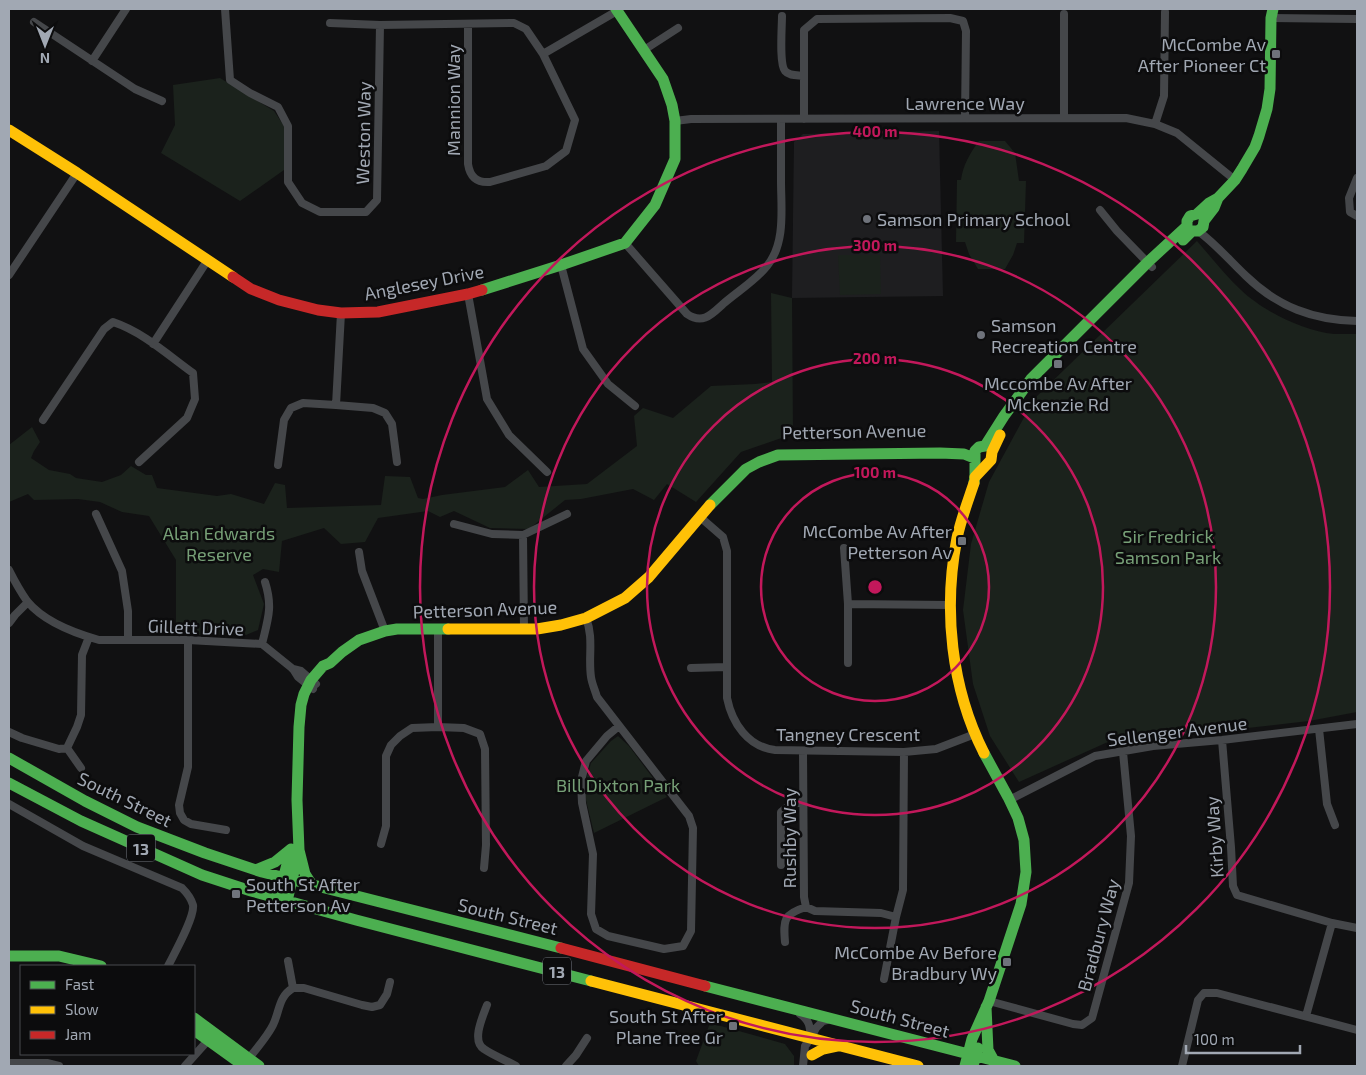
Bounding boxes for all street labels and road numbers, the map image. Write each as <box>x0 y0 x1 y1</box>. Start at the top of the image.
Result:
street label: Mannion Way <box>442 44 464 156</box>
street label: Weston Way <box>351 81 375 185</box>
street label: Lawrence Way <box>905 92 1025 114</box>
street label: Anglesey Drive <box>362 260 486 304</box>
street label: Petterson Avenue <box>782 419 926 443</box>
street label: Petterson Avenue <box>412 595 558 623</box>
street label: Gillett Drive <box>147 614 245 640</box>
street label: Sellenger Avenue <box>1106 711 1248 751</box>
street label: Tangney Crescent <box>776 723 920 745</box>
street label: South Street <box>74 767 176 831</box>
street label: Rushby Way <box>778 787 800 888</box>
street label: Kirby Way <box>1200 795 1228 878</box>
road number: 13 <box>127 834 155 861</box>
street label: Bradbury Way <box>1072 876 1124 994</box>
street label: South Street <box>456 893 560 939</box>
road number: 13 <box>543 958 571 984</box>
street label: South Street <box>848 994 952 1042</box>

